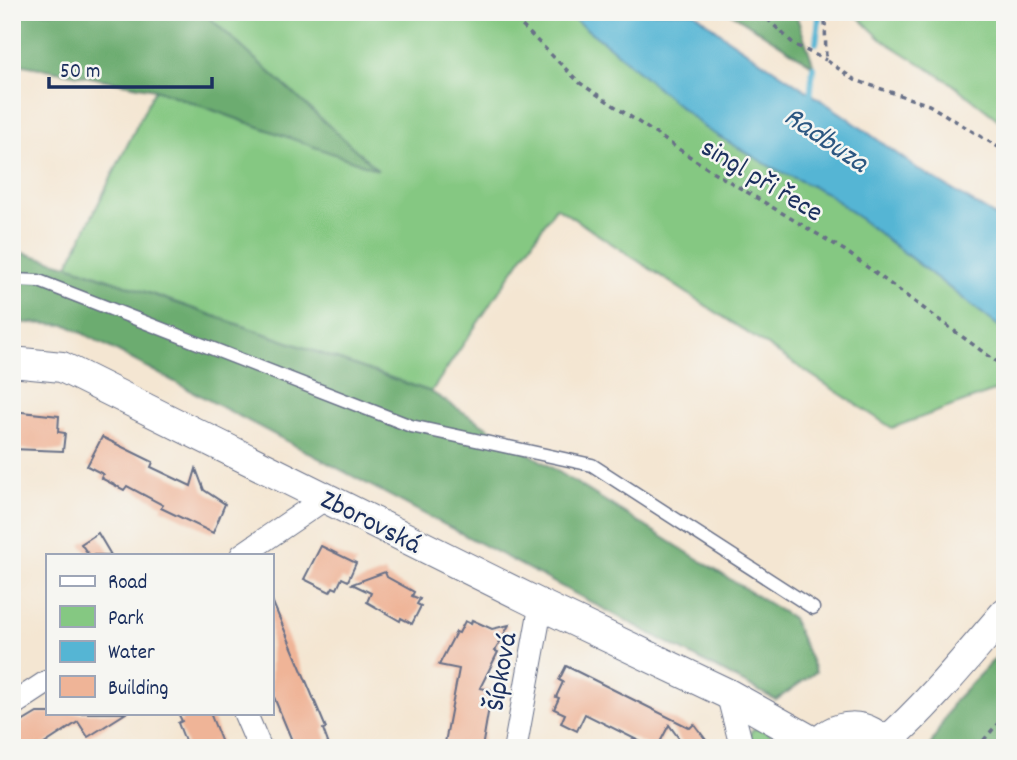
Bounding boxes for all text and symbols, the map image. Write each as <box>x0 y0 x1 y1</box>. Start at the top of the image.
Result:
scale bar <box>49 46 212 90</box>
text: 50 m <box>60 58 100 88</box>
water label: Radbuza <box>773 98 877 187</box>
street label: singl při řece <box>692 130 829 234</box>
street label: Zborovská <box>312 482 427 567</box>
legend <box>46 554 273 714</box>
text: Road <box>108 569 147 599</box>
text: Park <box>108 605 144 635</box>
street label: Šípková <box>477 629 530 714</box>
text: Water <box>108 639 155 669</box>
text: Building <box>108 675 168 705</box>

